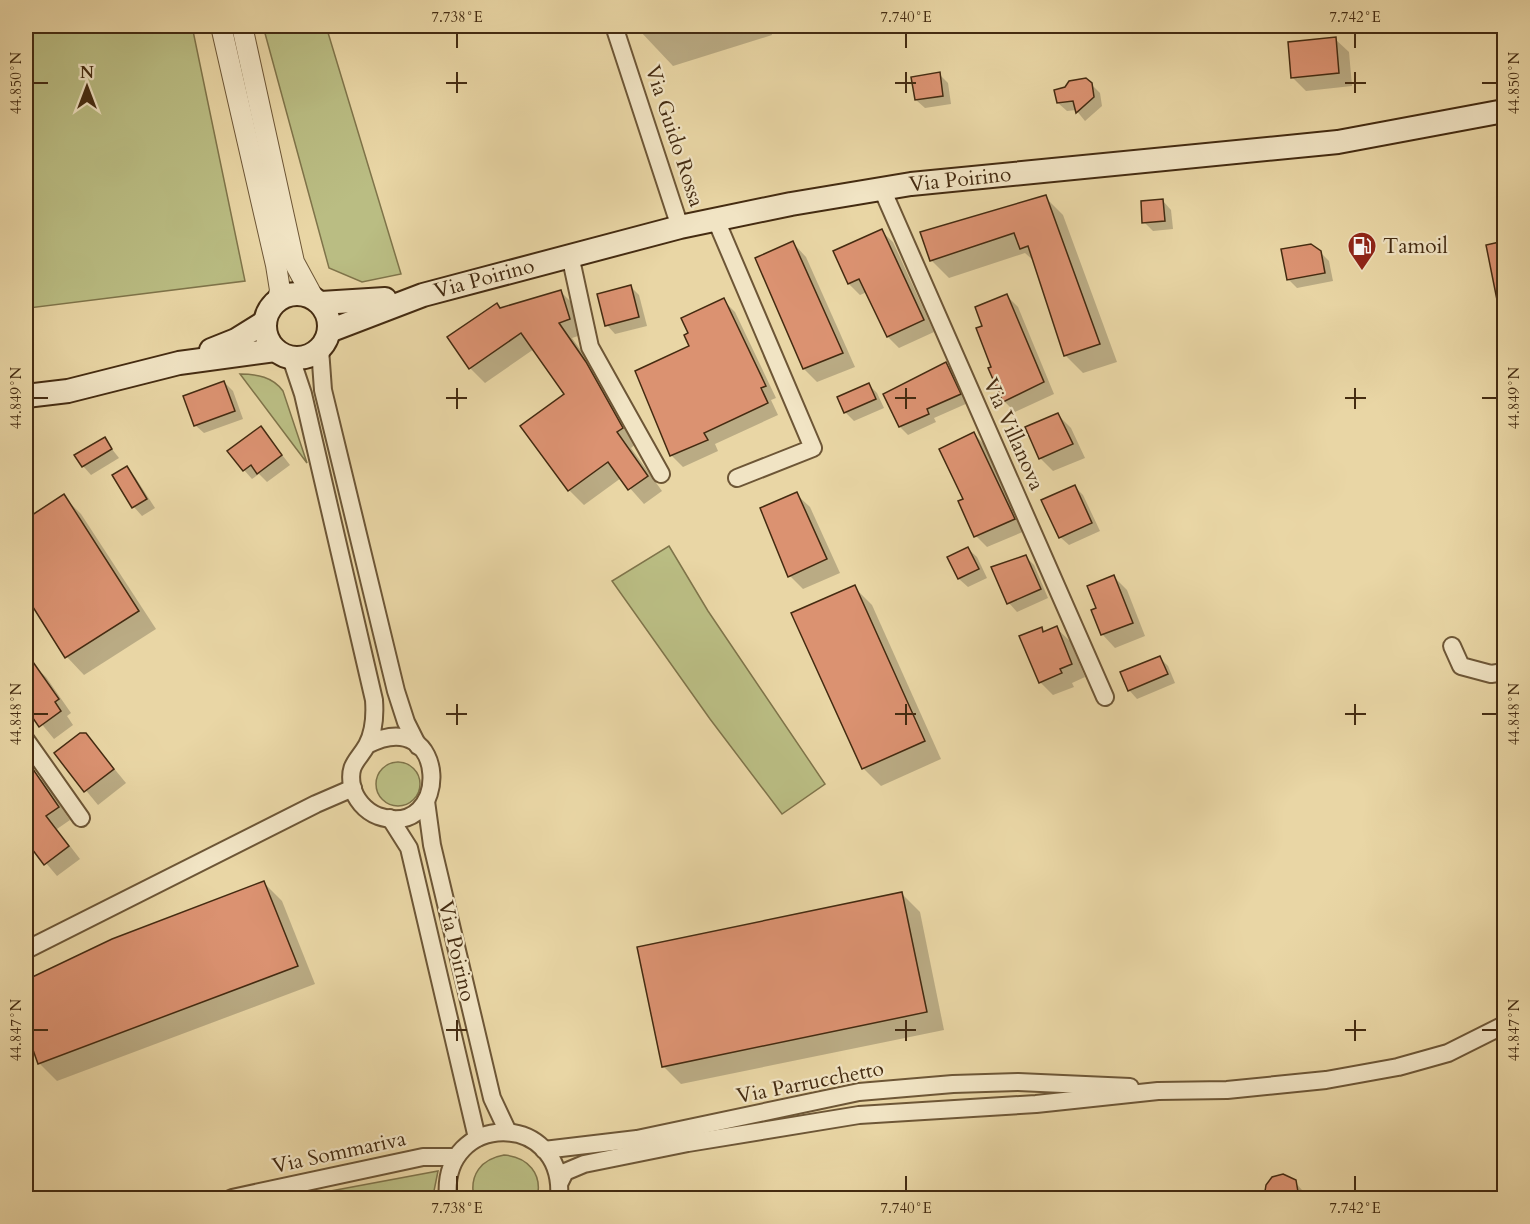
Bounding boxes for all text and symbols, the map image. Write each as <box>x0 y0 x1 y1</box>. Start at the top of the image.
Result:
text: 7.738°E <box>431 7 483 27</box>
text: 7.740°E <box>880 7 932 27</box>
text: 7.742°E <box>1329 7 1381 27</box>
text: 44.850°N <box>6 51 26 114</box>
text: 44.850°N <box>1504 51 1524 114</box>
north arrow <box>57 57 117 117</box>
text: N <box>80 62 94 84</box>
street label: Via Guido Rossa <box>638 62 711 211</box>
street label: Via Poirino <box>908 160 1013 199</box>
fuel station icon: Tamoil <box>1346 230 1378 272</box>
place label: Tamoil <box>1383 232 1448 261</box>
street label: Via Poirino <box>431 251 537 306</box>
text: 44.849°N <box>6 366 26 429</box>
text: 44.849°N <box>1504 366 1524 429</box>
street label: Via Villanova <box>976 373 1051 495</box>
text: 44.848°N <box>6 682 26 745</box>
text: 44.848°N <box>1504 682 1524 745</box>
street label: Via Poirino <box>431 898 482 1004</box>
text: 44.847°N <box>6 998 26 1061</box>
text: 44.847°N <box>1504 998 1524 1061</box>
street label: Via Parrucchetto <box>734 1054 886 1111</box>
street label: Via Sommariva <box>270 1124 409 1181</box>
text: 7.738°E <box>431 1198 483 1218</box>
text: 7.740°E <box>880 1198 932 1218</box>
text: 7.742°E <box>1329 1198 1381 1218</box>

